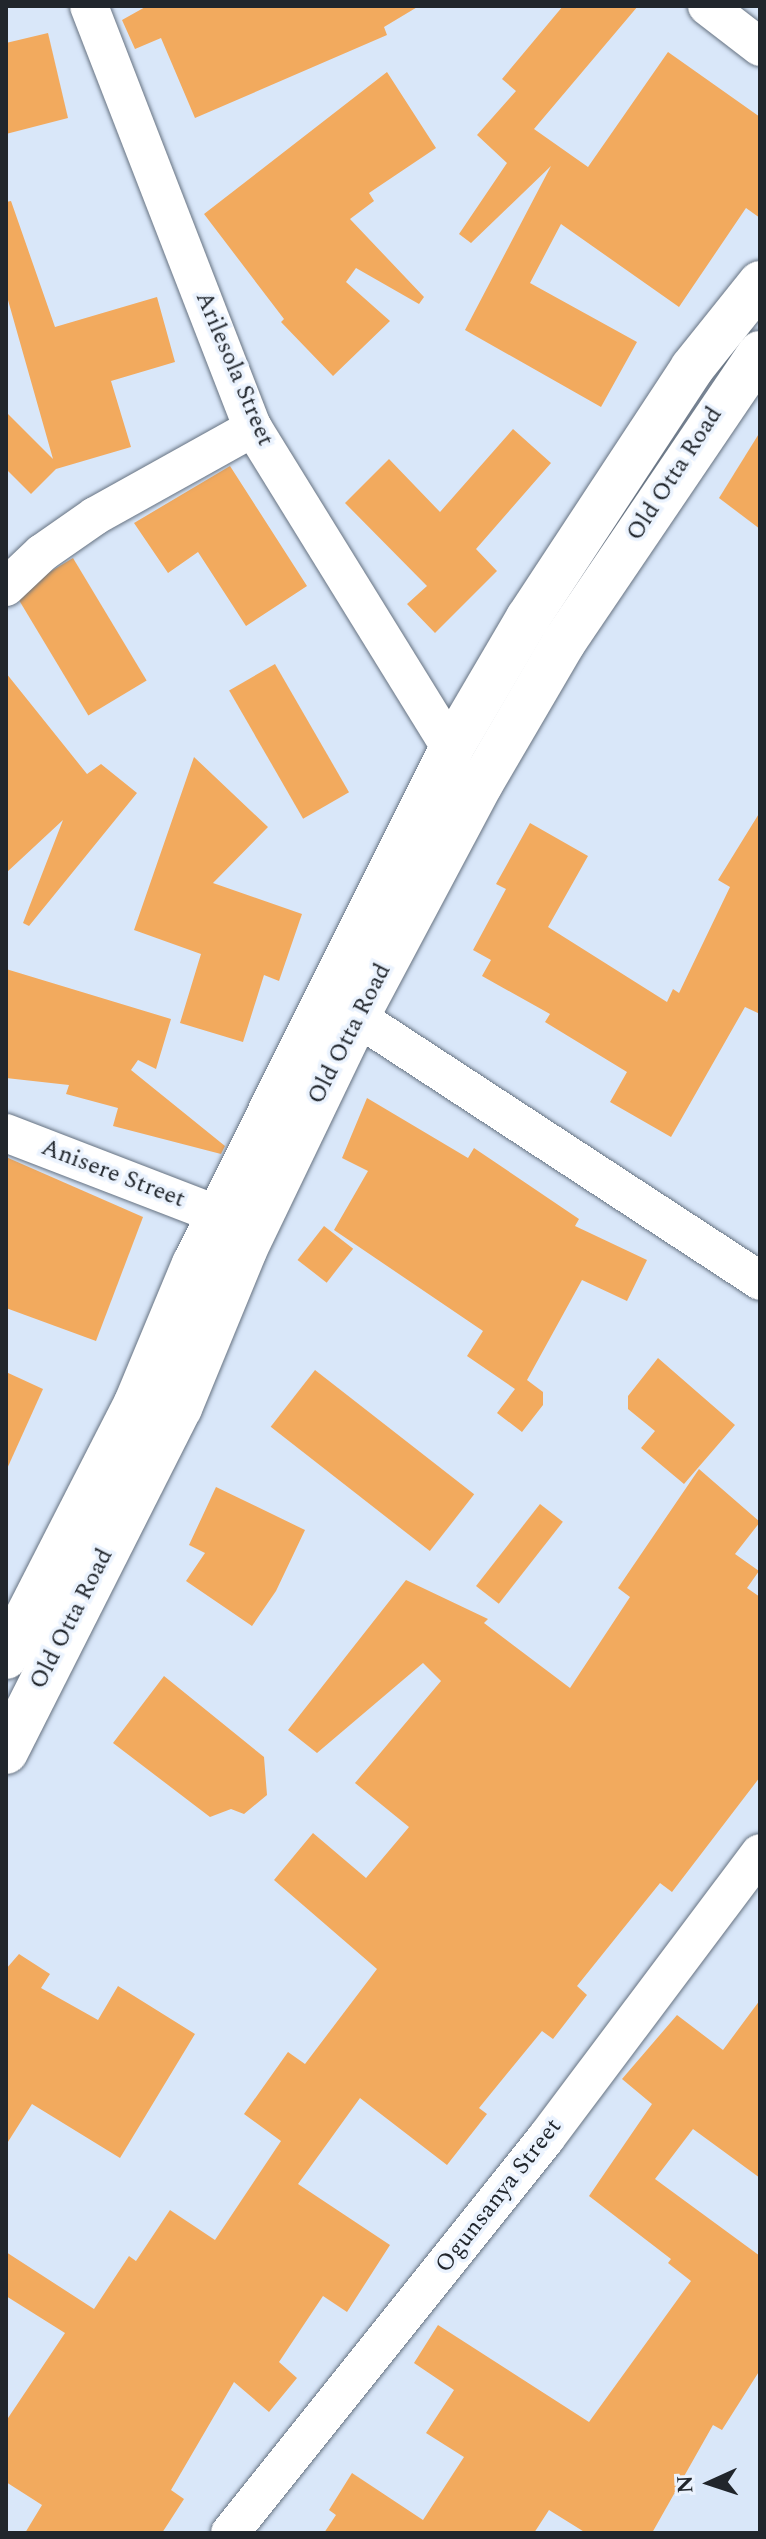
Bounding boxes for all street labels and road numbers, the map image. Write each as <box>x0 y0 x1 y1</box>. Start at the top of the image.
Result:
street label: Arilesola Street <box>189 288 279 450</box>
street label: Old Otta Road <box>621 402 729 546</box>
street label: Old Otta Road <box>302 959 398 1109</box>
street label: Anisere Street <box>37 1133 189 1215</box>
street label: Old Otta Road <box>24 1544 120 1694</box>
street label: Ogunsanya Street <box>430 2113 568 2279</box>

